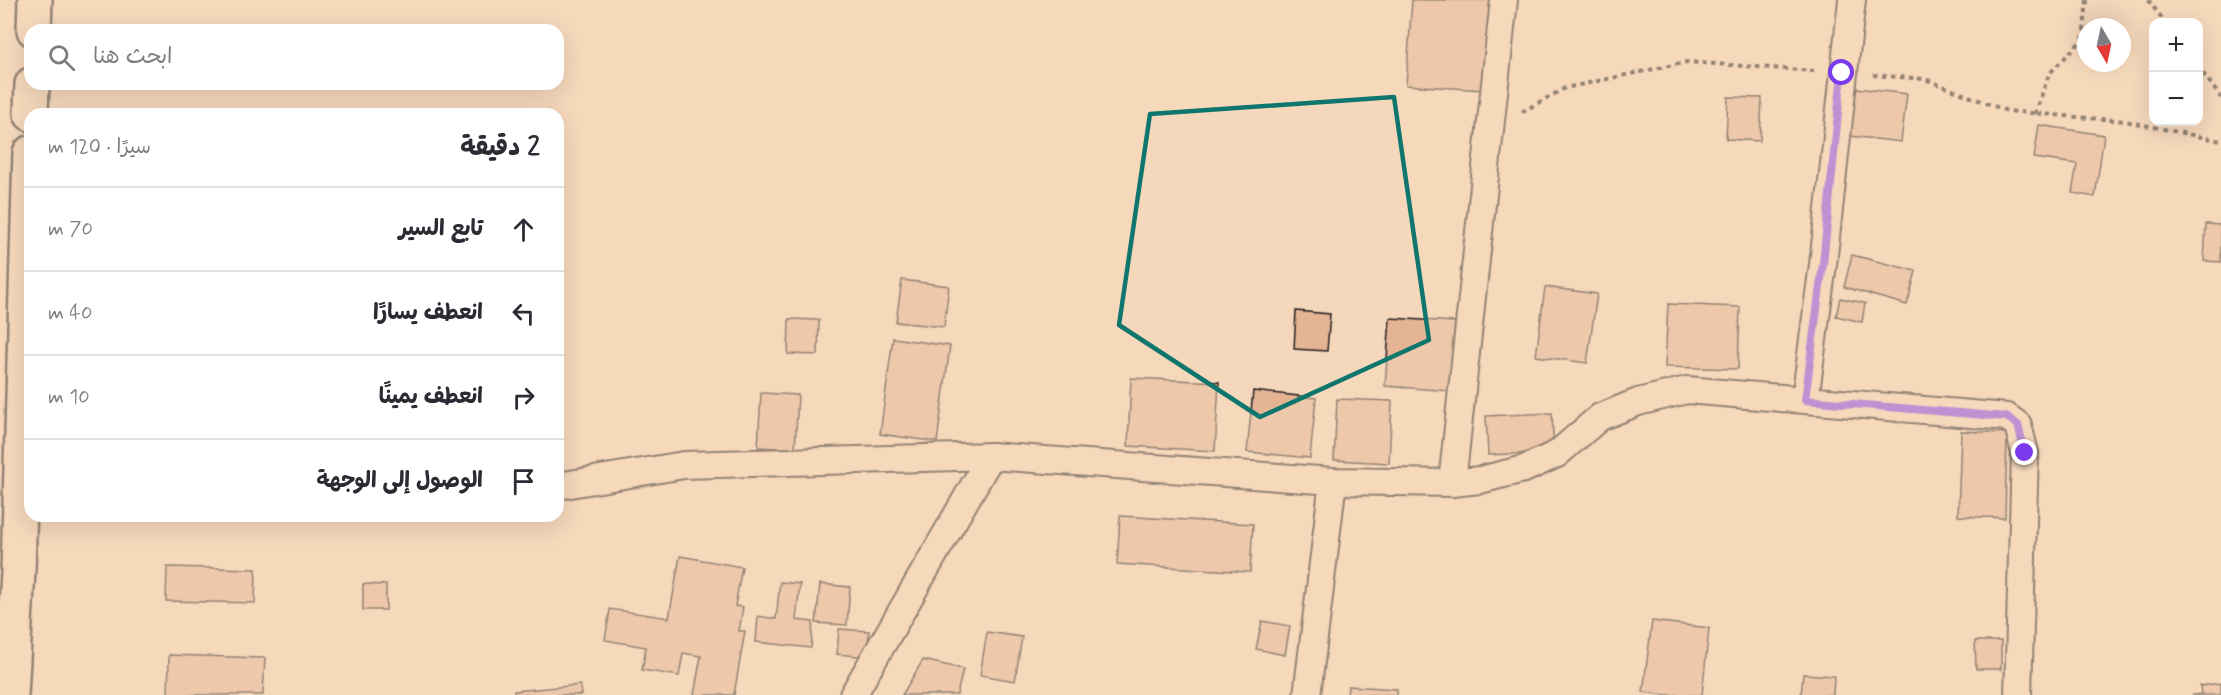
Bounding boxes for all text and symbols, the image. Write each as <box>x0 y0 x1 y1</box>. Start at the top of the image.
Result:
north arrow <box>2077 18 2131 72</box>
map controls <box>2149 18 2203 126</box>
button: + <box>2149 18 2203 72</box>
search box <box>24 24 564 90</box>
icon: search <box>45 41 78 74</box>
text: ابحث هنا <box>93 43 173 71</box>
route start <box>1828 59 1854 85</box>
button: − <box>2149 72 2203 126</box>
text: 2 دقيقة <box>460 131 540 165</box>
text: سيرًا · 120 m <box>48 134 151 161</box>
icon: ahead <box>507 213 540 246</box>
text: تابع السير <box>399 215 483 243</box>
text: 70 m <box>48 216 93 243</box>
icon: left <box>507 297 540 330</box>
text: انعطف يسارًا <box>373 299 483 327</box>
text: 40 m <box>48 300 92 327</box>
icon: right <box>507 381 540 414</box>
text: انعطف يمينًا <box>379 383 483 411</box>
text: 10 m <box>48 384 90 411</box>
route end <box>2011 439 2037 465</box>
icon: arrive <box>507 465 540 498</box>
text: الوصول إلى الوجهة <box>316 467 483 495</box>

